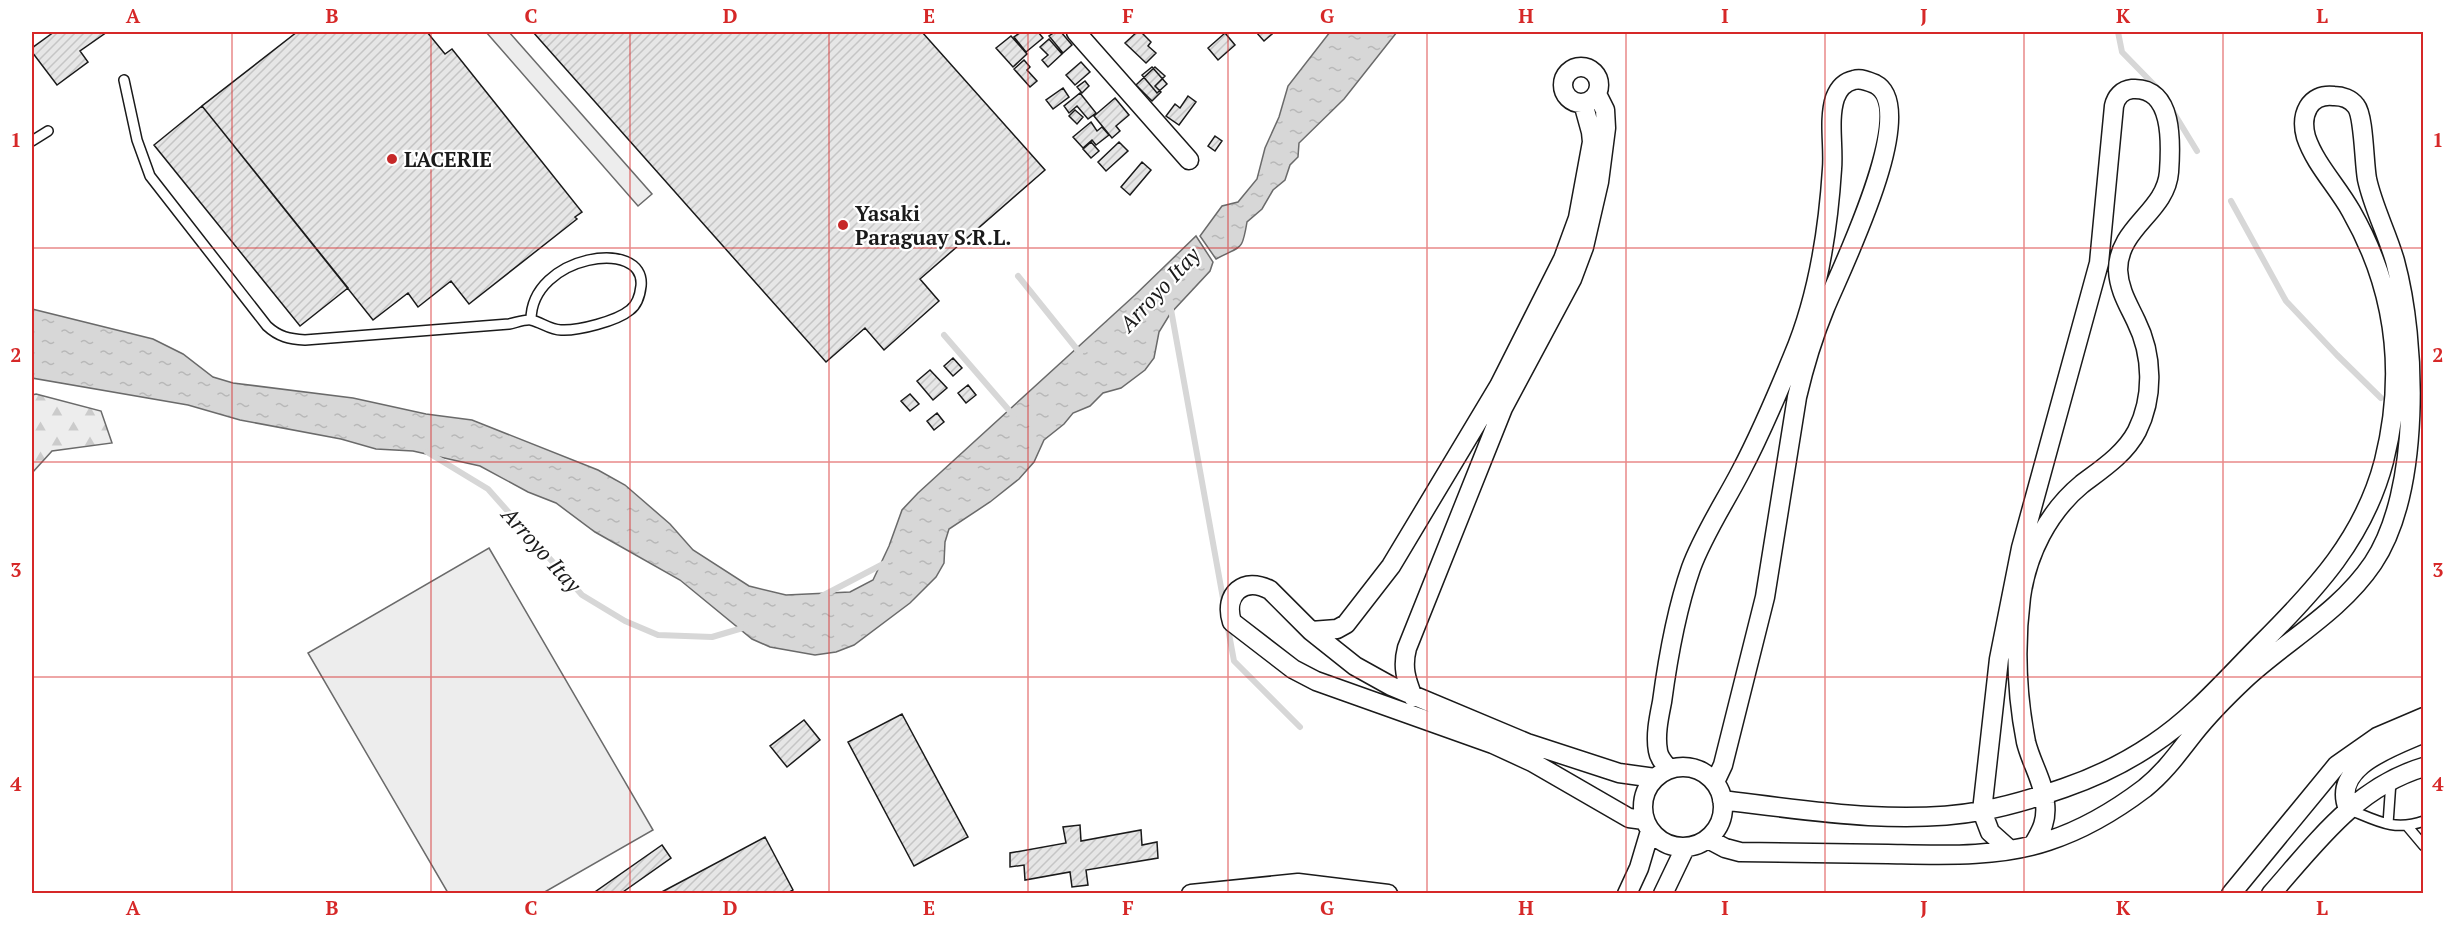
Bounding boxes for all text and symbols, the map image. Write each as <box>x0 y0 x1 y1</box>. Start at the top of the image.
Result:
text: A <box>126 2 141 29</box>
text: B <box>326 2 339 29</box>
text: C <box>524 2 538 29</box>
text: D <box>723 2 737 29</box>
text: E <box>923 2 935 29</box>
text: F <box>1122 2 1134 29</box>
text: G <box>1320 2 1334 29</box>
text: H <box>1518 2 1534 29</box>
text: I <box>1721 2 1729 29</box>
text: J <box>1920 2 1928 29</box>
text: K <box>2116 2 2131 29</box>
text: L <box>2316 2 2328 29</box>
text: 1 <box>10 126 22 153</box>
text: 1 <box>2432 126 2444 153</box>
place label: L'ACERIE <box>404 145 492 173</box>
marker: L'ACERIE <box>385 152 399 166</box>
place label: Yasaki Paraguay S.R.L. <box>855 199 1011 251</box>
marker: Yasaki Paraguay S.R.L. <box>836 218 850 232</box>
water label: Arroyo Itay <box>1111 240 1206 339</box>
text: 2 <box>10 341 22 368</box>
text: 2 <box>2432 341 2444 368</box>
water label: Arroyo Itay <box>495 499 589 599</box>
text: 3 <box>10 556 22 583</box>
text: 3 <box>2432 556 2444 583</box>
text: 4 <box>10 770 22 797</box>
text: 4 <box>2432 770 2444 797</box>
text: A <box>126 894 141 921</box>
text: B <box>326 894 339 921</box>
text: C <box>524 894 538 921</box>
text: D <box>723 894 737 921</box>
text: E <box>923 894 935 921</box>
text: F <box>1122 894 1134 921</box>
text: G <box>1320 894 1334 921</box>
text: H <box>1518 894 1534 921</box>
text: I <box>1721 894 1729 921</box>
text: J <box>1920 894 1928 921</box>
text: K <box>2116 894 2131 921</box>
text: L <box>2316 894 2328 921</box>

